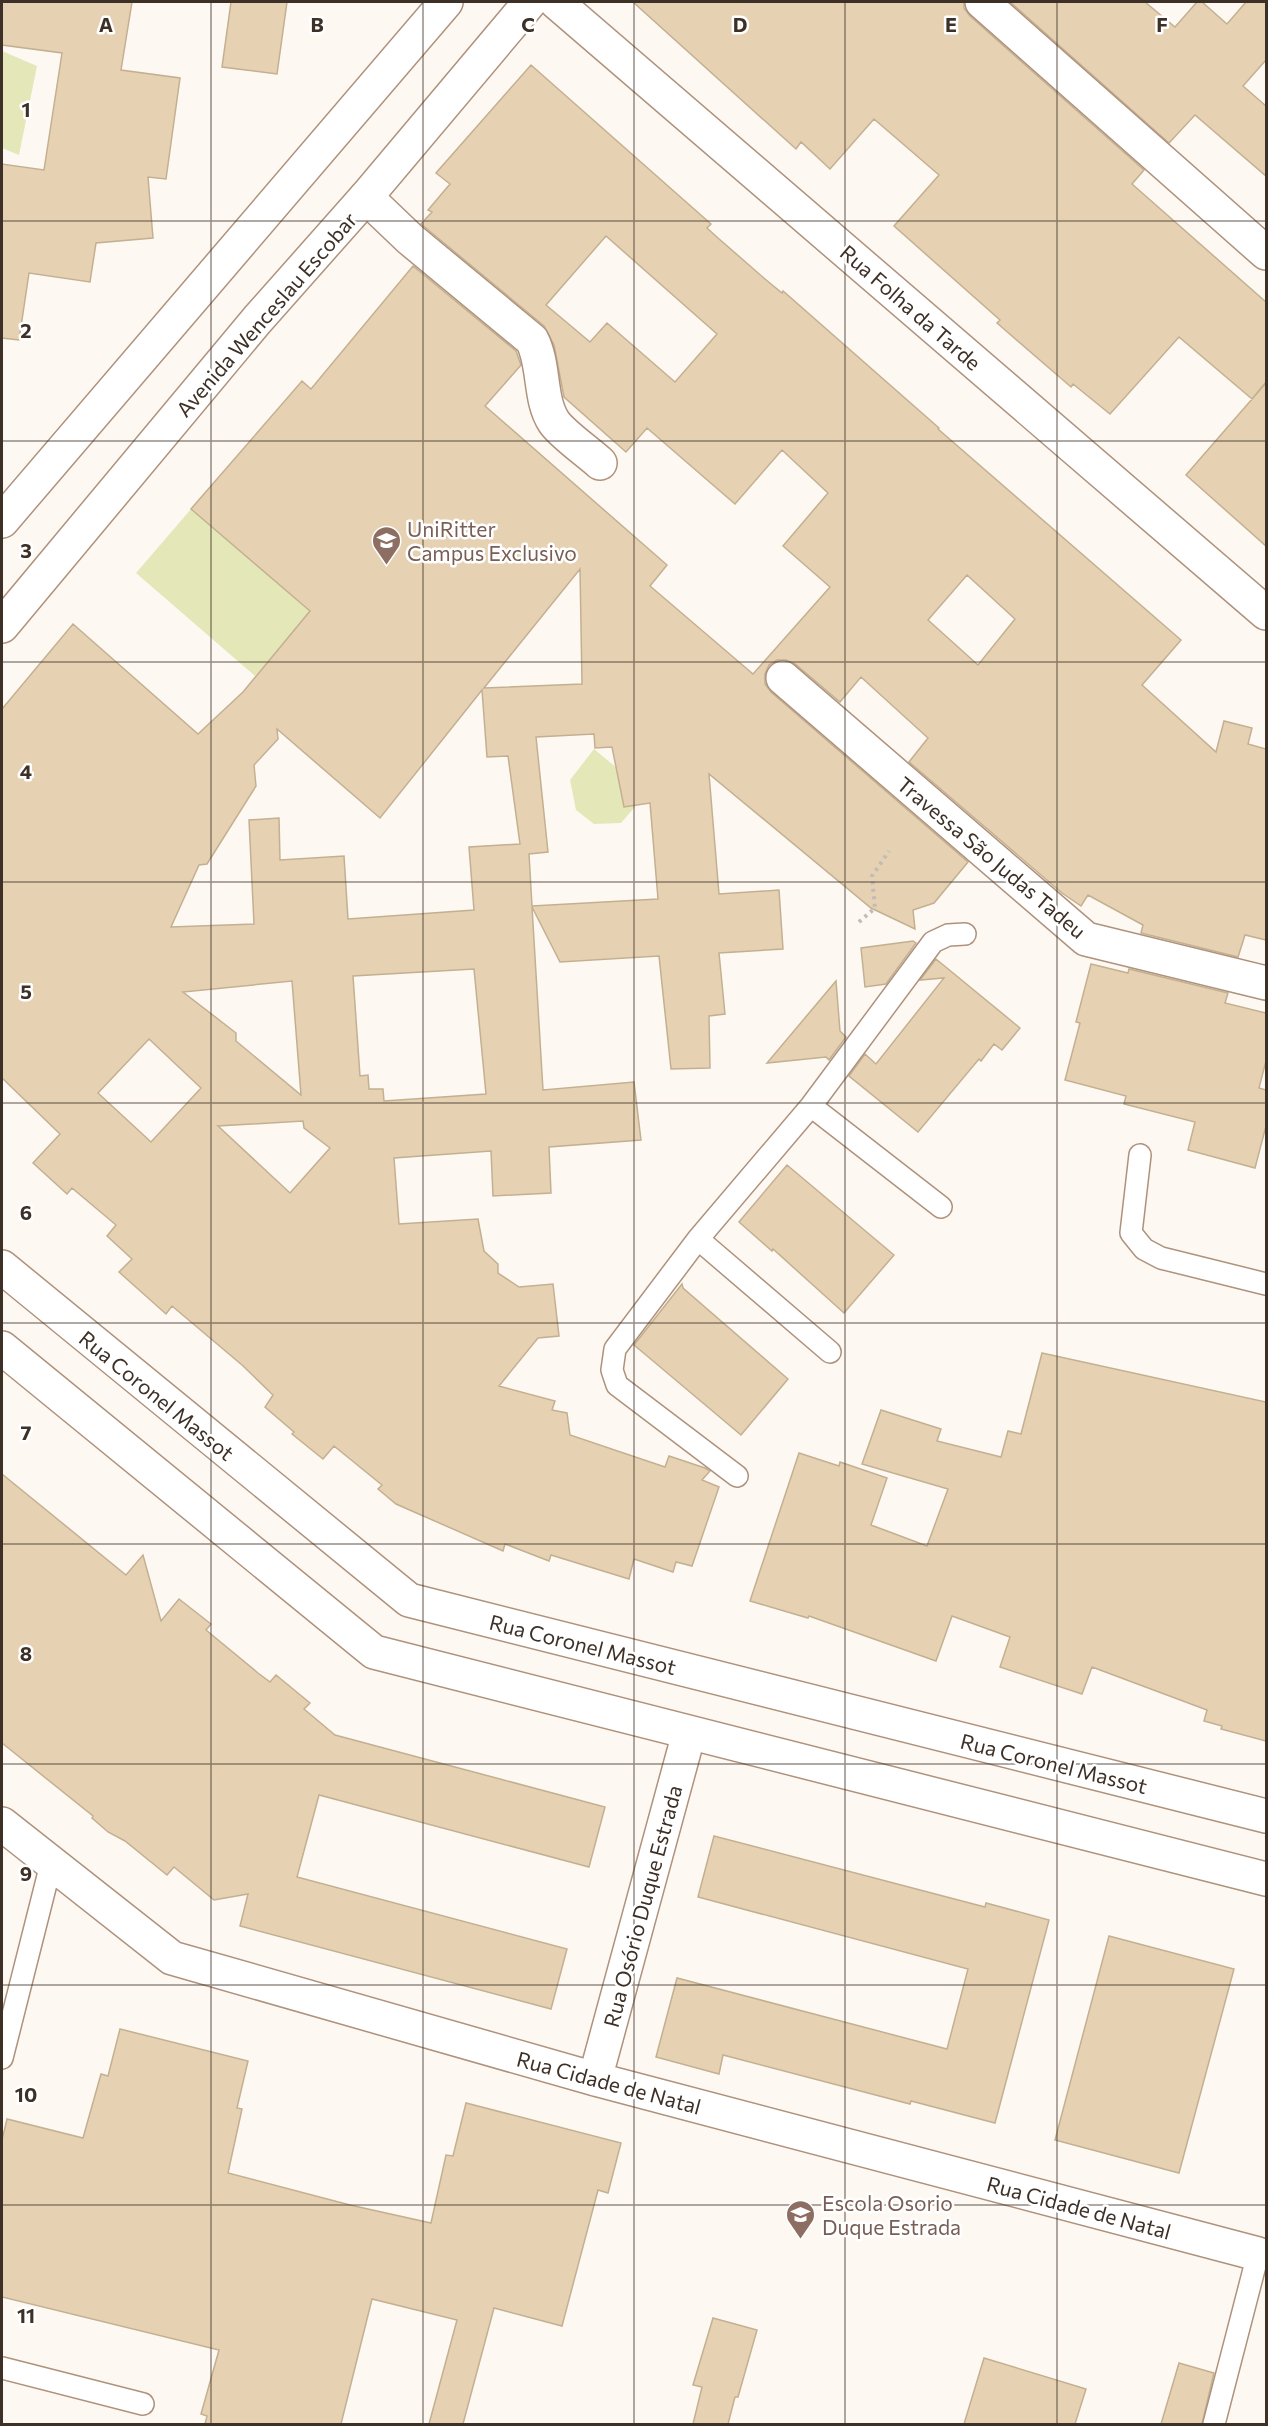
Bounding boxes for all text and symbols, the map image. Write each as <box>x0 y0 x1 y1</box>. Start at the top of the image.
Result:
text: A <box>99 12 113 36</box>
text: B <box>310 12 324 36</box>
text: C <box>521 12 535 36</box>
text: D <box>733 12 747 36</box>
text: E <box>945 12 957 36</box>
text: F <box>1156 12 1168 36</box>
text: 1 <box>21 97 31 121</box>
street label: Avenida Wenceslau Escobar <box>170 207 362 421</box>
street label: Rua Folha da Tarde <box>836 239 986 375</box>
text: 2 <box>20 318 32 342</box>
place label: UniRitter Campus Exclusivo <box>407 516 577 565</box>
school or university icon: UniRitter Campus Exclusivo <box>370 524 402 566</box>
text: 3 <box>20 538 32 562</box>
text: 4 <box>20 759 32 783</box>
street label: Travessa São Judas Tadeu <box>893 771 1091 943</box>
text: 5 <box>20 979 32 1003</box>
text: 6 <box>20 1200 32 1224</box>
street label: Rua Coronel Massot <box>75 1325 239 1465</box>
text: 7 <box>21 1420 32 1444</box>
street label: Rua Coronel Massot <box>487 1609 679 1679</box>
text: 8 <box>20 1641 32 1665</box>
street label: Rua Coronel Massot <box>958 1728 1150 1798</box>
street label: Rua Osório Duque Estrada <box>598 1782 686 2030</box>
text: 9 <box>20 1861 32 1885</box>
street label: Rua Cidade de Natal <box>514 2045 704 2119</box>
text: 10 <box>15 2082 37 2106</box>
street label: Rua Cidade de Natal <box>984 2170 1174 2244</box>
place label: Escola Osorio Duque Estrada <box>822 2190 961 2239</box>
school or university icon: Escola Osorio Duque Estrada <box>785 2198 817 2240</box>
text: 11 <box>17 2303 35 2327</box>

